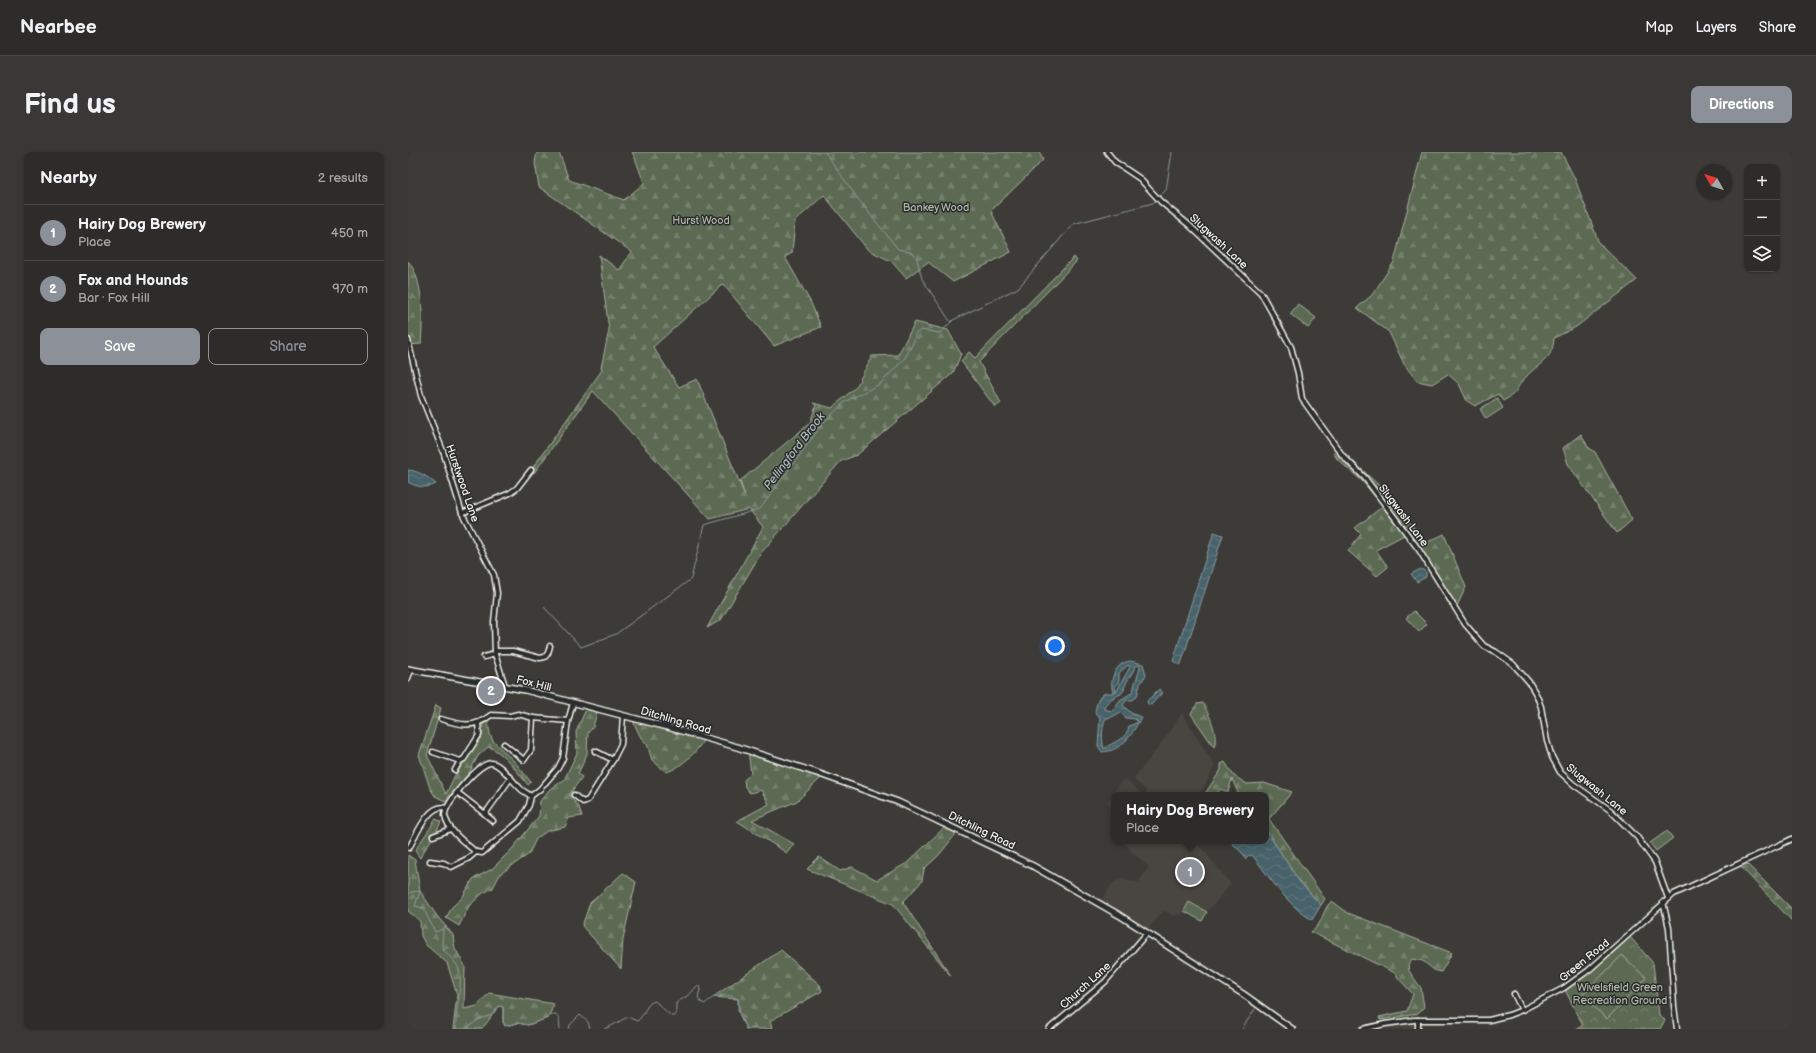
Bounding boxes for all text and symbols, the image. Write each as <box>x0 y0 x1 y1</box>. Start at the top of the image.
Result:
text: Nearbee <box>20 16 97 39</box>
text: Map <box>1645 19 1673 36</box>
text: Layers <box>1695 19 1737 36</box>
text: Share <box>1759 19 1796 36</box>
button: Directions <box>1691 86 1792 123</box>
text: Find us <box>24 88 116 121</box>
north arrow <box>1696 164 1732 200</box>
map controls <box>1744 164 1780 272</box>
button: + <box>1744 164 1780 200</box>
text: Nearby <box>40 168 97 188</box>
text: 2 results <box>318 170 368 186</box>
button: − <box>1744 200 1780 236</box>
park label: Bankey Wood <box>903 201 969 214</box>
street label: Slugwash Lane <box>1187 211 1251 272</box>
park label: Hurst Wood <box>672 214 730 227</box>
text: Hairy Dog Brewery <box>78 215 206 234</box>
text: 1 <box>50 225 56 241</box>
text: 450 m <box>331 225 368 241</box>
text: Place <box>78 234 111 250</box>
button: layers <box>1744 236 1780 272</box>
text: Fox and Hounds <box>78 271 188 290</box>
text: 2 <box>49 281 57 297</box>
text: 970 m <box>332 281 368 297</box>
text: Bar · Fox Hill <box>78 290 150 306</box>
button: Save <box>40 328 200 365</box>
button: Share <box>208 328 368 365</box>
water label: Pellingford Brook <box>760 409 829 493</box>
street label: Hurstwood Lane <box>443 443 482 524</box>
street label: Slugwash Lane <box>1376 482 1432 549</box>
your location <box>1045 636 1065 656</box>
street label: Fox Hill <box>515 673 553 694</box>
pin: 2 <box>478 676 504 706</box>
street label: Ditchling Road <box>639 704 713 737</box>
street label: Slugwash Lane <box>1564 761 1630 818</box>
popup <box>1111 792 1269 844</box>
text: Hairy Dog Brewery <box>1126 801 1254 820</box>
street label: Ditchling Road <box>946 809 1017 852</box>
text: Place <box>1126 820 1159 836</box>
pin: 1 <box>1177 857 1203 887</box>
street label: Green Road <box>1557 936 1612 985</box>
street label: Church Lane <box>1057 959 1114 1011</box>
park label: Wivelsfield Green Recreation Ground <box>1573 981 1667 1007</box>

